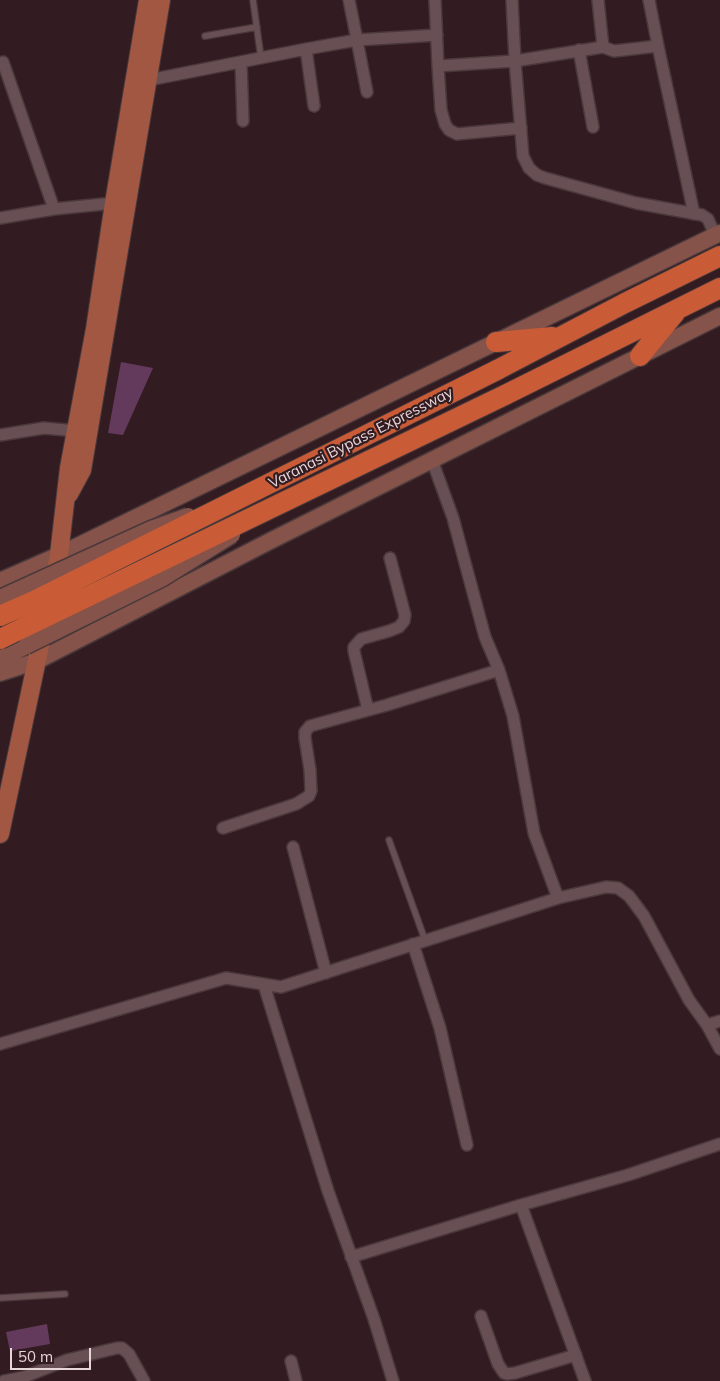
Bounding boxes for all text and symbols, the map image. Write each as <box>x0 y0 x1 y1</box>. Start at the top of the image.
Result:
street label: Varanasi Bypass Expressway <box>266 384 456 492</box>
scale bar <box>12 1338 94 1370</box>
text: 50 m <box>18 1347 53 1366</box>

